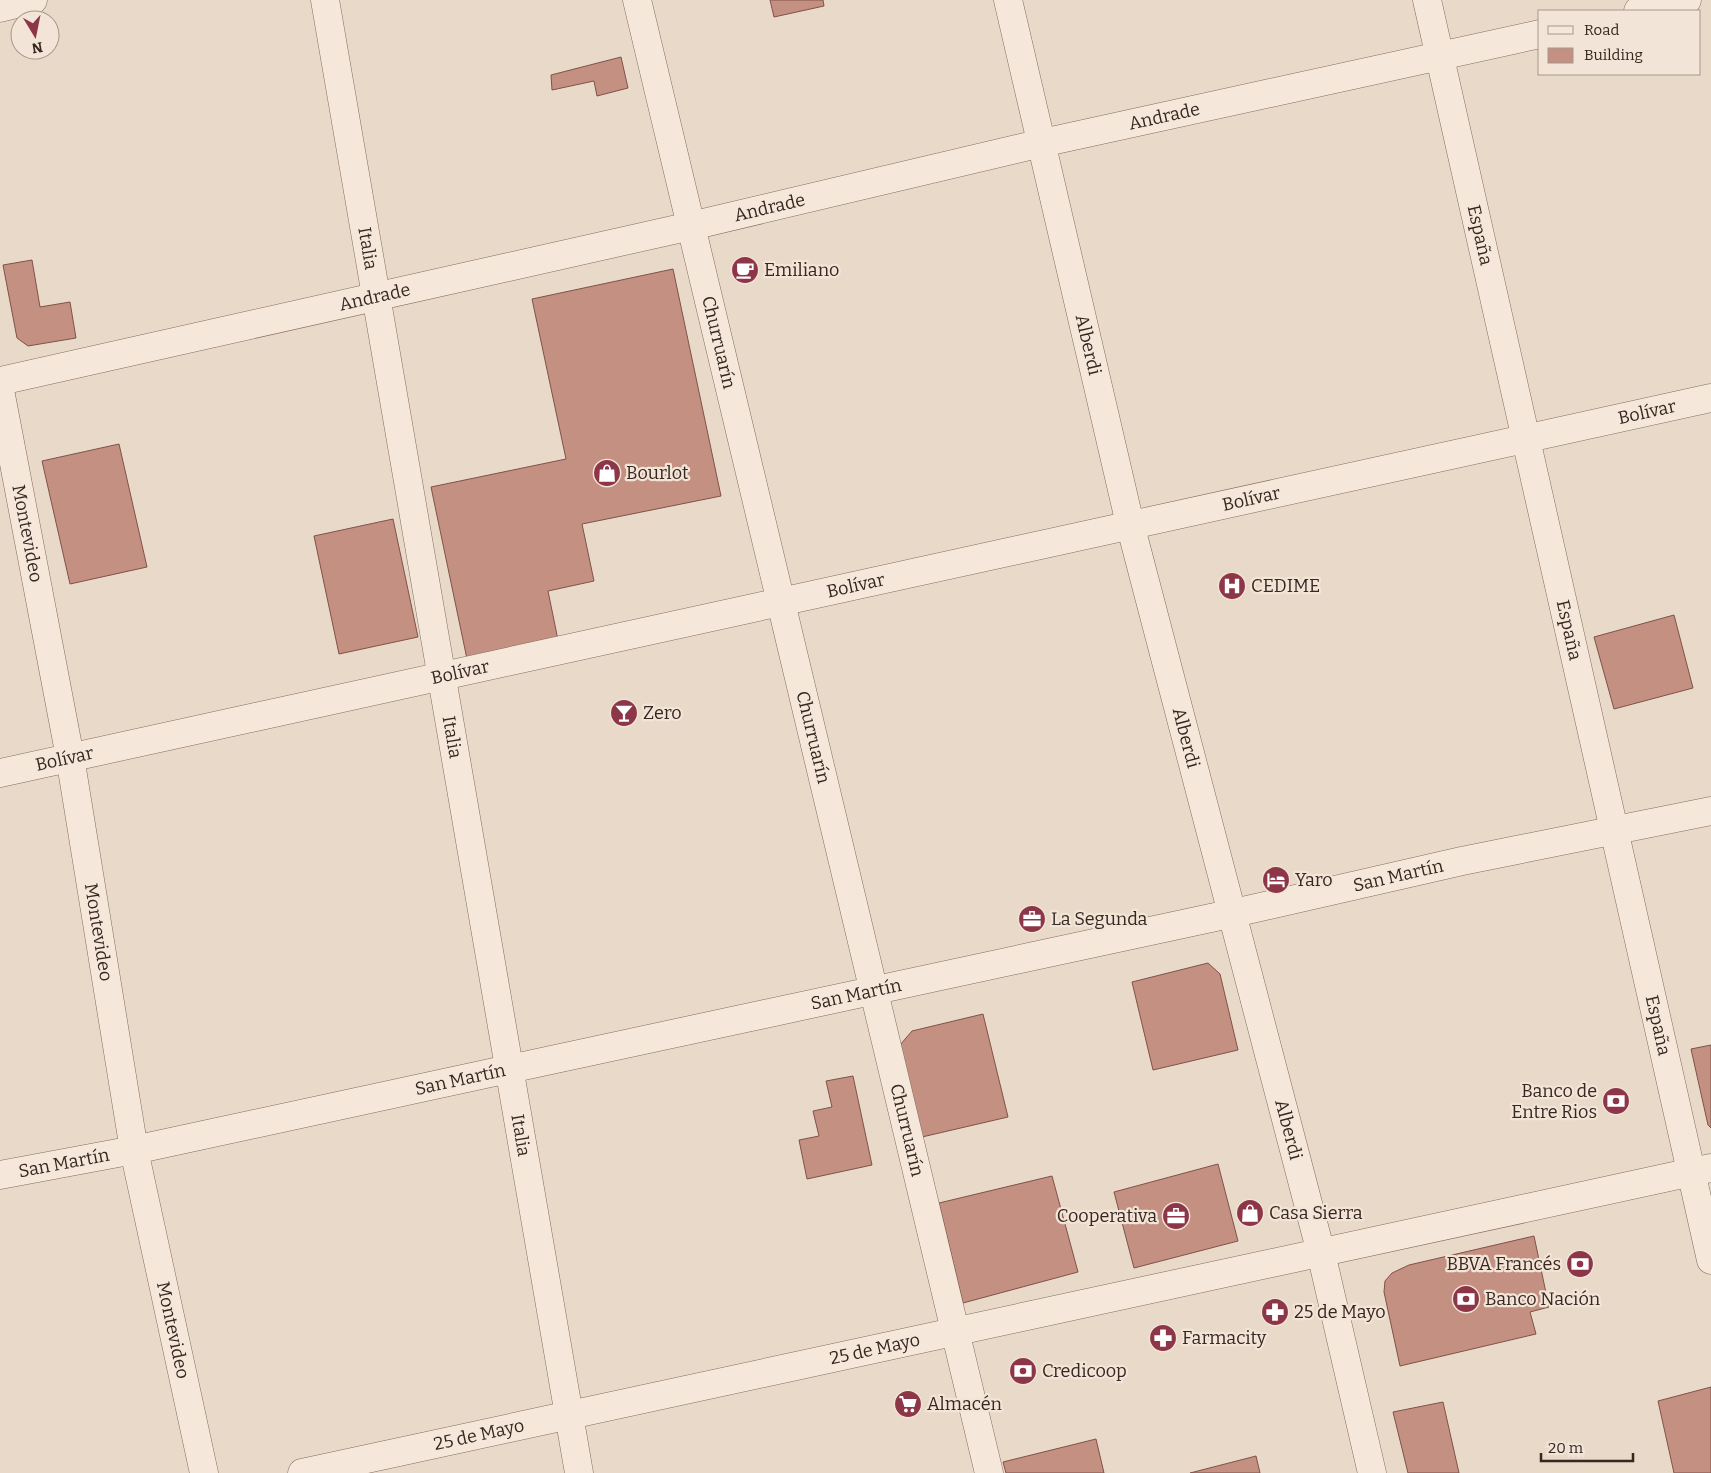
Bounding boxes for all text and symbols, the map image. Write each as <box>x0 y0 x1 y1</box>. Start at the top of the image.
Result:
north arrow <box>10 10 60 60</box>
legend <box>1538 10 1701 75</box>
text: Road <box>1584 21 1619 39</box>
text: N <box>30 38 44 57</box>
text: Building <box>1584 46 1643 64</box>
street label: Andrade <box>1127 98 1202 135</box>
street label: Andrade <box>732 188 807 226</box>
street label: España <box>1463 203 1497 268</box>
street label: Italia <box>353 225 382 271</box>
cafe icon: Emiliano <box>730 255 760 285</box>
place label: Emiliano <box>764 259 839 281</box>
street label: Andrade <box>337 278 412 316</box>
street label: Churruarín <box>697 294 741 391</box>
street label: Alberdi <box>1071 312 1106 377</box>
street label: Bolívar <box>1616 395 1678 429</box>
shop icon: Bourlot <box>592 458 622 488</box>
place label: Bourlot <box>626 462 689 484</box>
street label: Bolívar <box>1220 482 1282 516</box>
street label: Montevideo <box>7 483 47 584</box>
street label: Bolívar <box>825 568 887 603</box>
hospital icon: CEDIME <box>1217 571 1247 601</box>
place label: CEDIME <box>1251 575 1320 597</box>
street label: España <box>1552 598 1587 663</box>
street label: Bolívar <box>429 655 491 689</box>
street label: Churruarín <box>791 689 835 786</box>
bar icon: Zero <box>609 698 639 728</box>
place label: Zero <box>643 702 682 724</box>
street label: Alberdi <box>1168 705 1204 770</box>
street label: Italia <box>438 714 467 760</box>
street label: Bolívar <box>33 742 96 776</box>
street label: San Martín <box>1351 854 1446 897</box>
hotel icon: Yaro <box>1261 865 1291 895</box>
place label: Yaro <box>1295 869 1333 891</box>
street label: Montevideo <box>80 881 117 983</box>
office icon: La Segunda <box>1017 904 1047 934</box>
place label: La Segunda <box>1051 908 1148 930</box>
street label: San Martín <box>809 974 904 1015</box>
street label: España <box>1641 993 1676 1058</box>
street label: San Martín <box>413 1059 508 1100</box>
place label: Banco de Entre Rios <box>1511 1080 1597 1123</box>
street label: Churruarín <box>885 1082 929 1179</box>
bank icon: Banco de Entre Rios <box>1601 1086 1631 1116</box>
street label: Alberdi <box>1270 1097 1307 1162</box>
street label: Italia <box>506 1112 535 1158</box>
street label: San Martín <box>17 1144 112 1182</box>
shop icon: Casa Sierra <box>1235 1198 1265 1228</box>
office icon: Cooperativa <box>1161 1201 1191 1231</box>
place label: Casa Sierra <box>1269 1202 1363 1224</box>
place label: Cooperativa <box>1057 1205 1157 1227</box>
bank icon: BBVA Francés <box>1565 1249 1595 1279</box>
place label: BBVA Francés <box>1447 1253 1561 1275</box>
street label: Montevideo <box>152 1279 194 1381</box>
bank icon: Banco Nación <box>1451 1284 1481 1314</box>
place label: Banco Nación <box>1485 1288 1601 1310</box>
pharmacy icon: 25 de Mayo <box>1260 1297 1290 1327</box>
place label: 25 de Mayo <box>1294 1301 1386 1323</box>
pharmacy icon: Farmacity <box>1148 1323 1178 1353</box>
place label: Farmacity <box>1182 1327 1267 1349</box>
street label: 25 de Mayo <box>828 1329 922 1369</box>
bank icon: Credicoop <box>1008 1356 1038 1386</box>
place label: Credicoop <box>1042 1360 1127 1382</box>
supermarket icon: Almacén <box>893 1389 923 1419</box>
place label: Almacén <box>927 1393 1002 1415</box>
street label: 25 de Mayo <box>432 1414 526 1455</box>
scale bar <box>1541 1430 1634 1462</box>
text: 20 m <box>1548 1439 1584 1457</box>

